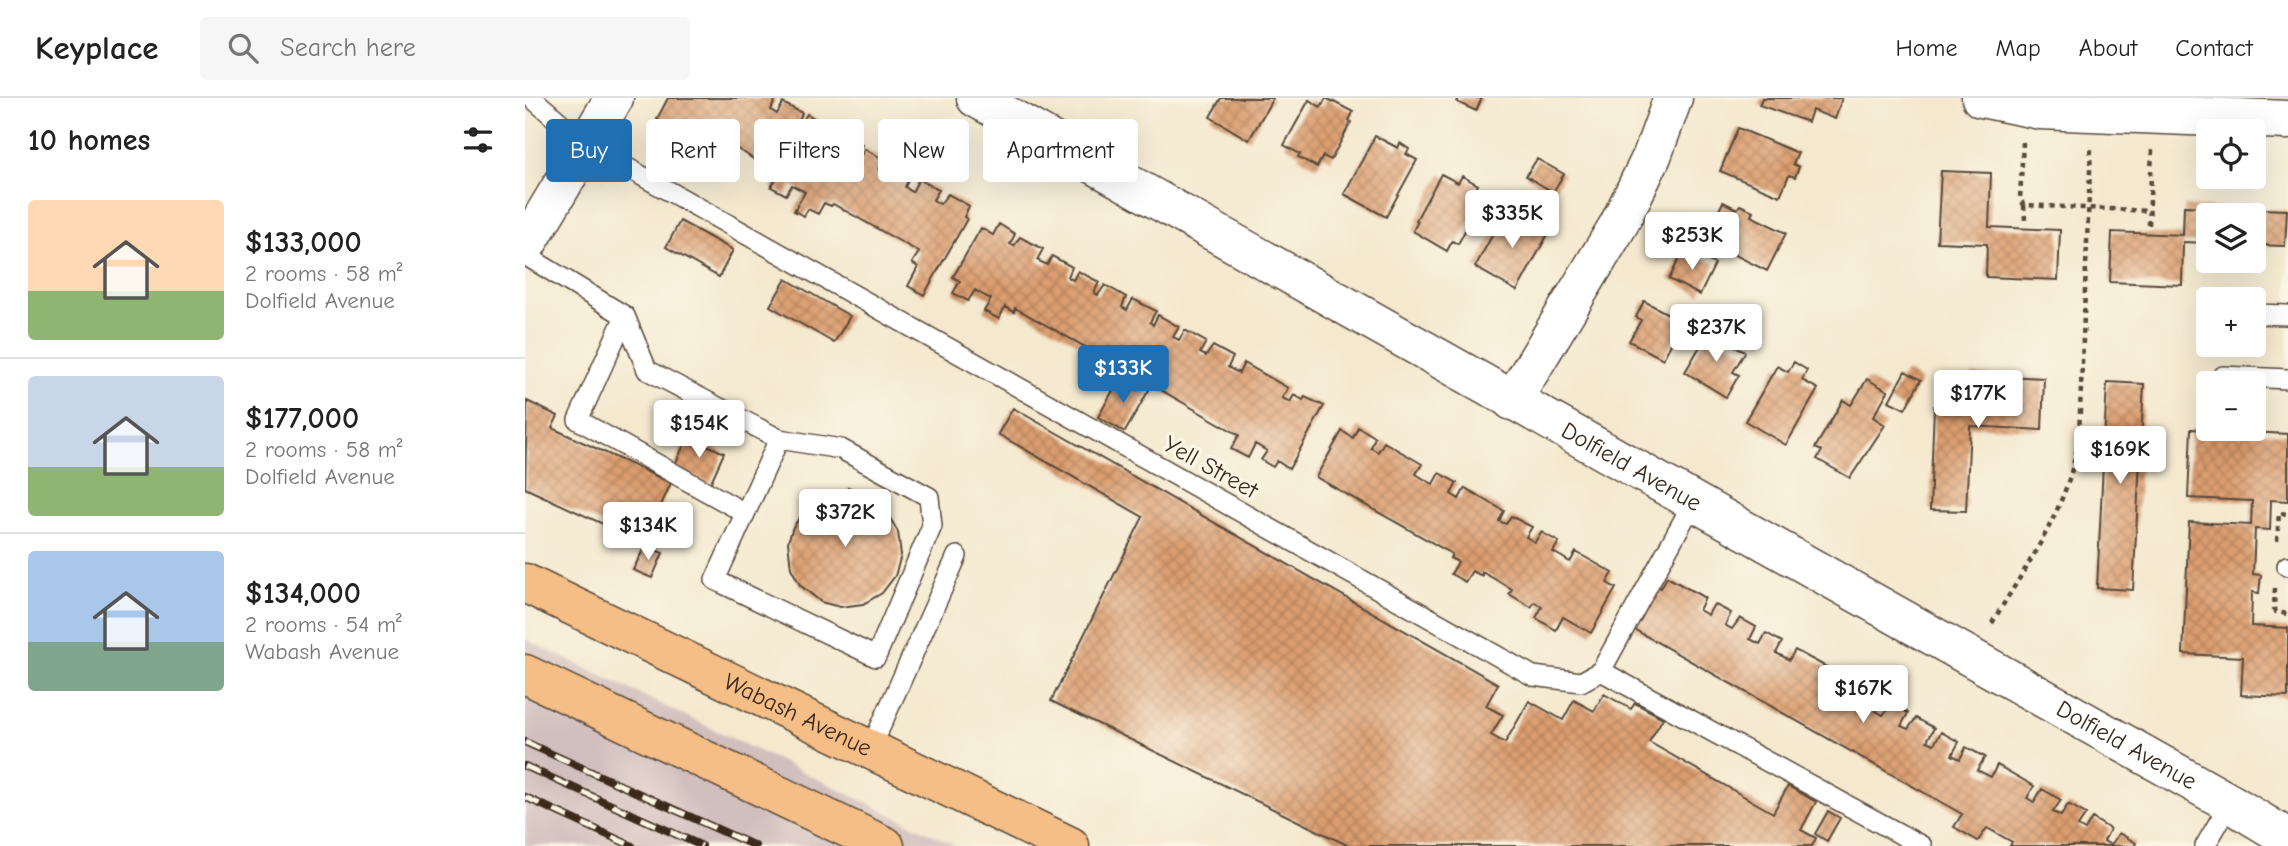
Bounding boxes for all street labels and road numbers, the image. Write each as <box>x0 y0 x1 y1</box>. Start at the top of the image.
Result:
street label: Dolfield Avenue <box>1556 416 1707 517</box>
street label: Yell Street <box>1159 430 1264 505</box>
street label: Wabash Avenue <box>719 667 876 762</box>
street label: Dolfield Avenue <box>2052 694 2202 795</box>

